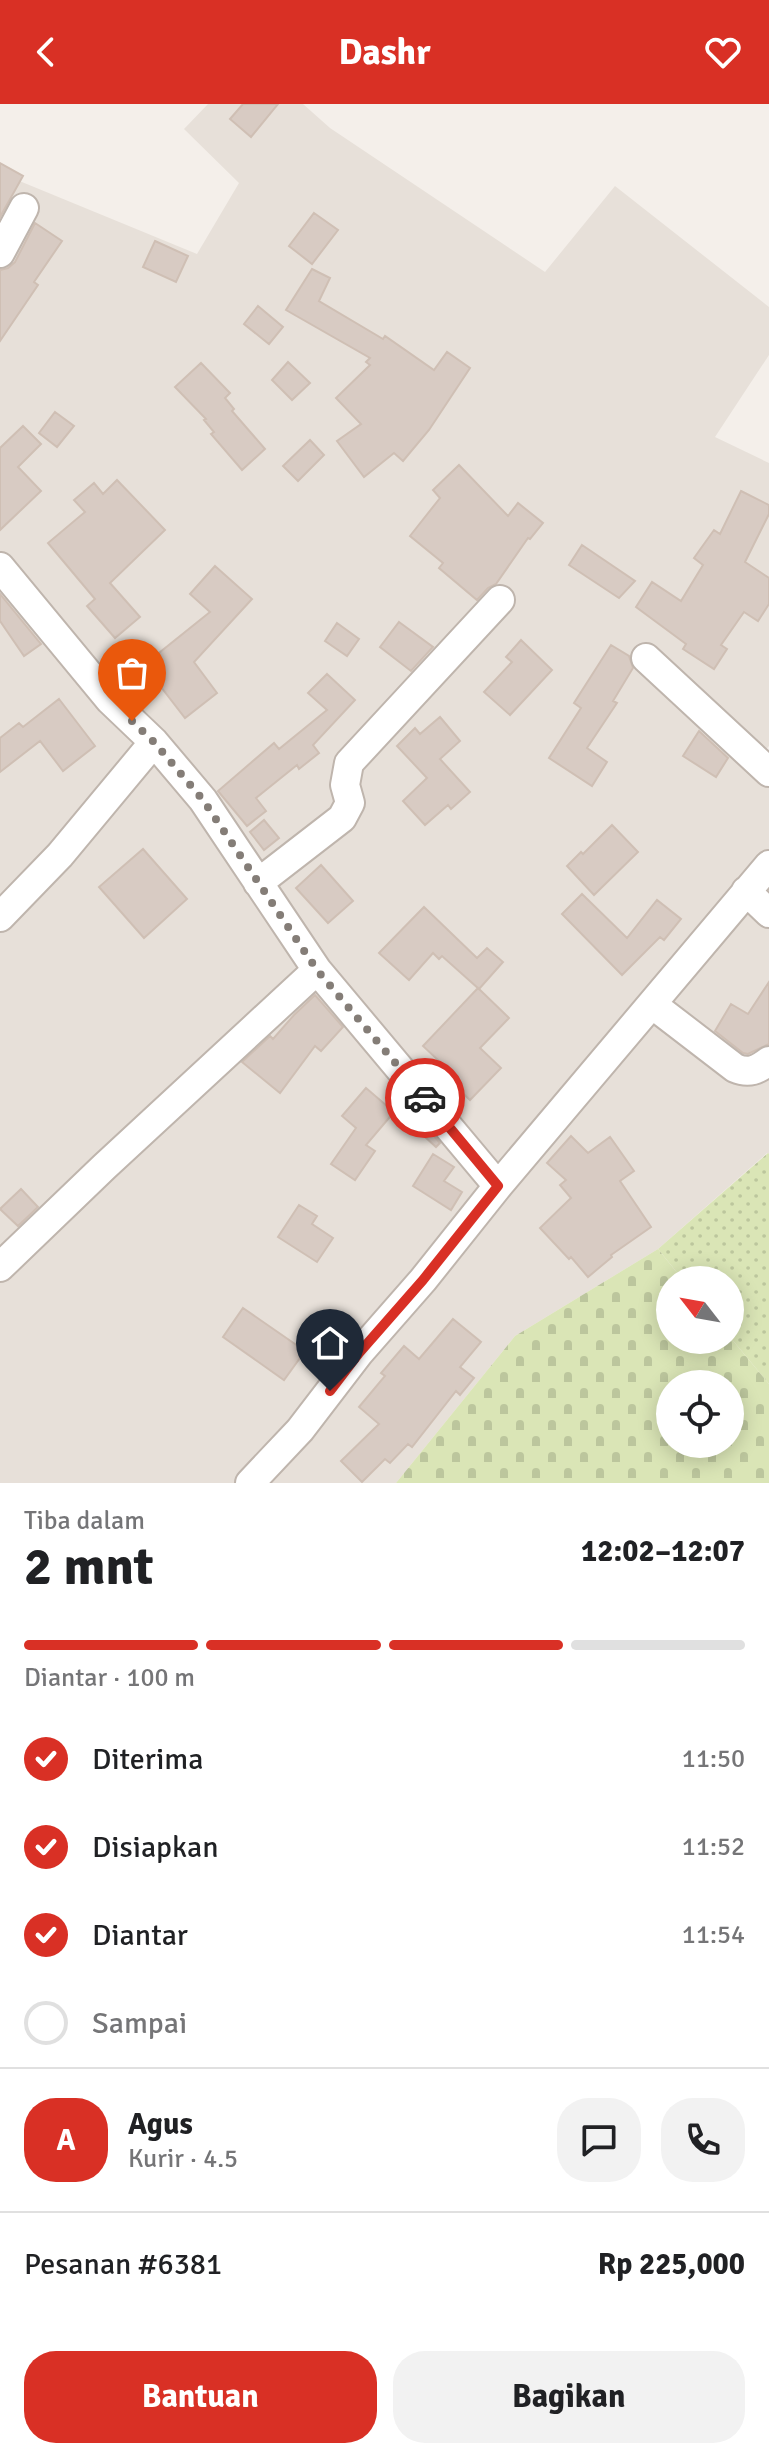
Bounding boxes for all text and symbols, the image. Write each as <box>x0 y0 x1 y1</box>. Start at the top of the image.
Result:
icon: back <box>24 30 68 74</box>
text: Dashr <box>339 30 430 75</box>
icon: heart <box>701 30 745 74</box>
pin <box>98 639 166 721</box>
icon: bag <box>110 651 154 695</box>
courier <box>385 1058 465 1138</box>
icon: car <box>403 1076 447 1120</box>
north arrow <box>656 1266 744 1354</box>
map controls <box>656 1266 744 1458</box>
pin <box>296 1309 364 1391</box>
icon: home <box>308 1321 352 1365</box>
button: locate <box>656 1370 744 1458</box>
text: Tiba dalam <box>24 1505 145 1537</box>
text: 12:02–12:07 <box>581 1533 745 1570</box>
text: 2 mnt <box>24 1535 153 1599</box>
text: Diantar · 100 m <box>24 1662 195 1694</box>
icon: check <box>24 1737 68 1781</box>
text: Diterima <box>92 1741 203 1778</box>
text: 11:50 <box>682 1743 745 1775</box>
icon: check <box>24 1825 68 1869</box>
text: Disiapkan <box>92 1829 219 1866</box>
text: 11:52 <box>682 1831 745 1863</box>
icon: check <box>24 1913 68 1957</box>
text: Diantar <box>92 1917 188 1954</box>
text: 11:54 <box>682 1919 745 1951</box>
text: Sampai <box>92 2005 187 2042</box>
button: chat <box>557 2098 641 2182</box>
button: phone <box>661 2098 745 2182</box>
text: Agus <box>128 2106 193 2143</box>
text: A <box>56 2122 76 2159</box>
text: Kurir · 4.5 <box>128 2143 238 2175</box>
text: Pesanan #6381 <box>24 2246 222 2283</box>
text: Rp 225,000 <box>598 2246 745 2283</box>
button: Bantuan <box>24 2351 377 2443</box>
button: Bagikan <box>393 2351 745 2443</box>

